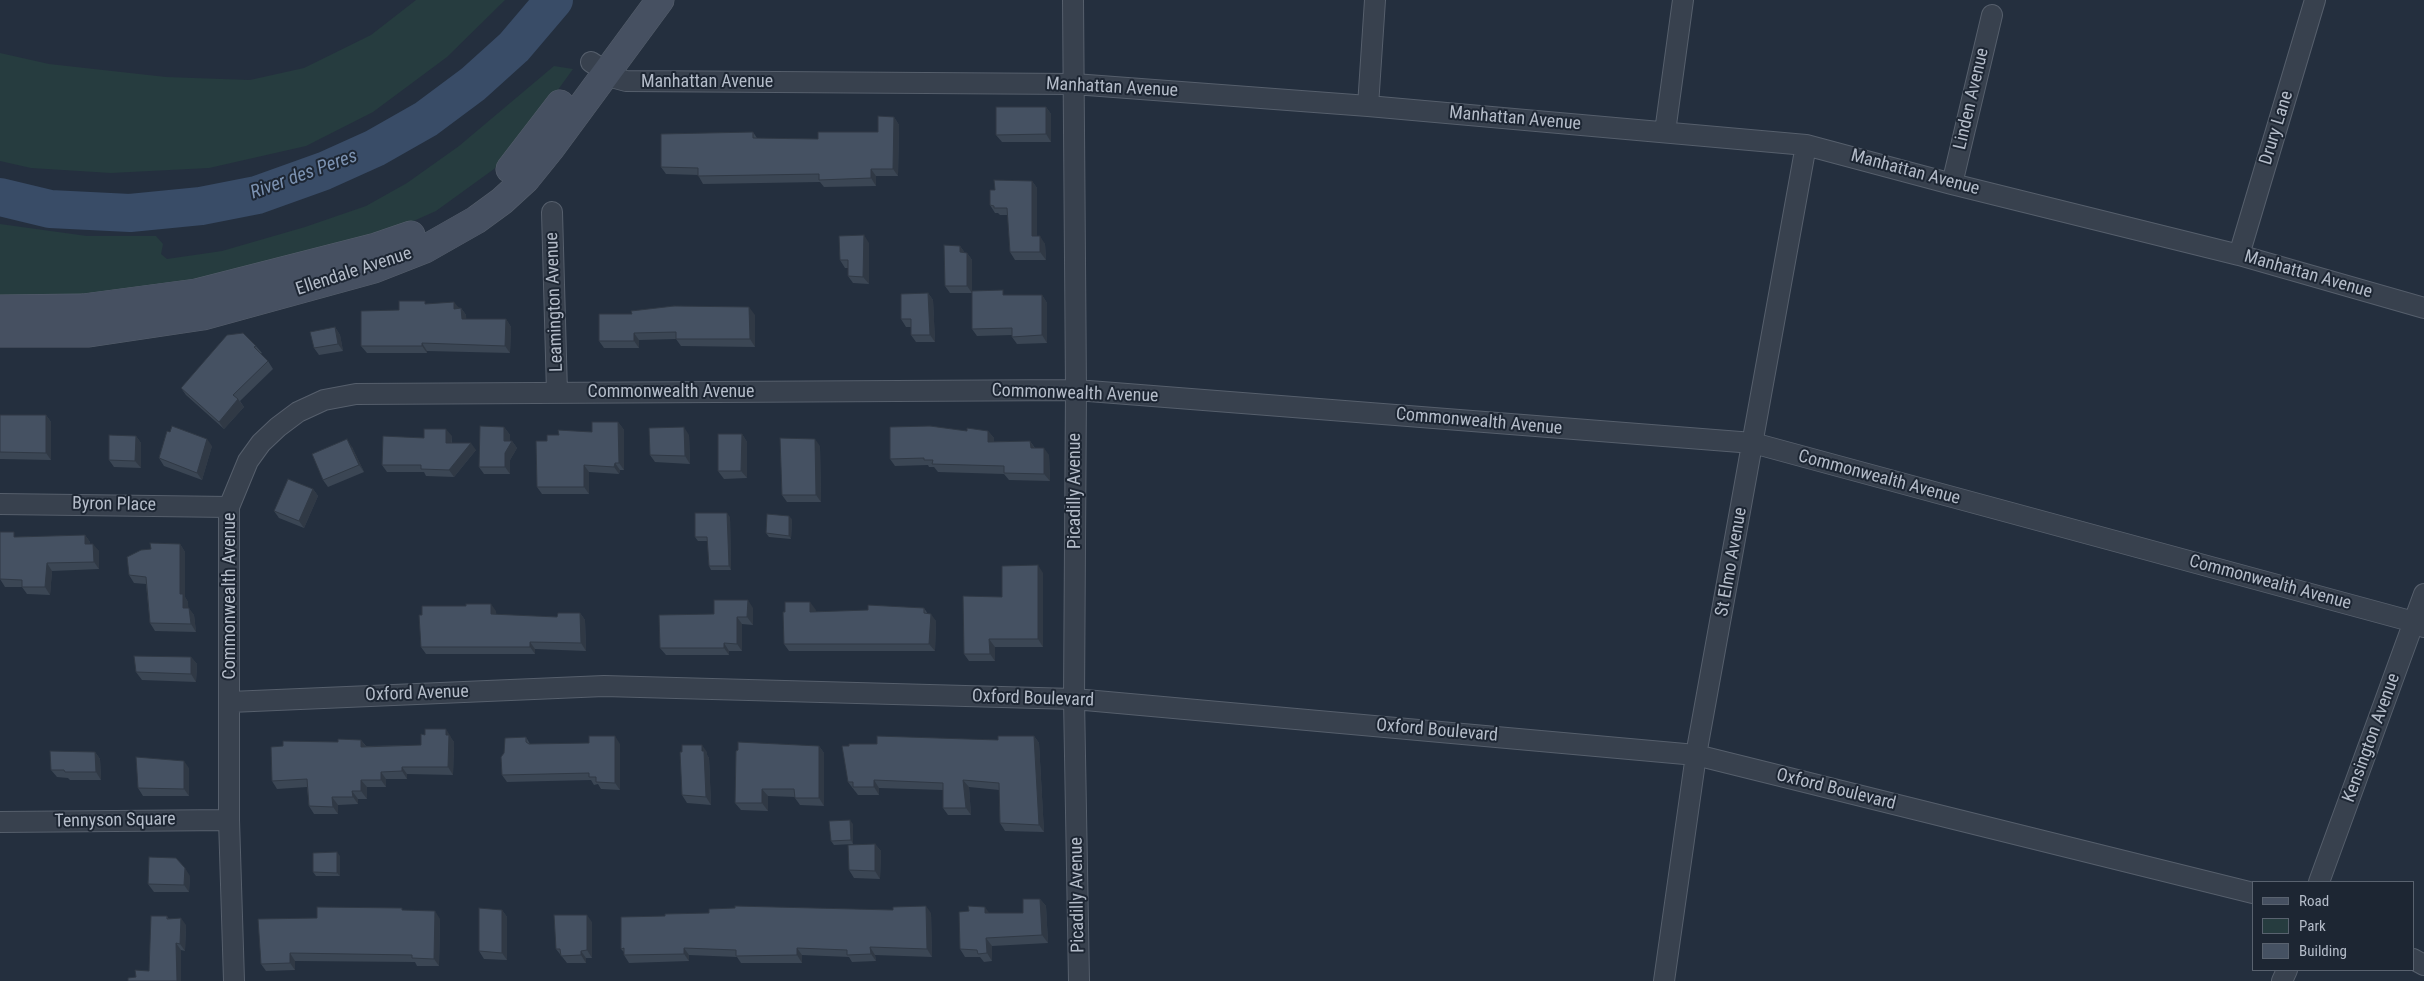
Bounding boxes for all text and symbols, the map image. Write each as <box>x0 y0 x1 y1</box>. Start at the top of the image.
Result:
street label: Linden Avenue <box>1950 46 1994 152</box>
street label: Manhattan Avenue <box>641 71 773 93</box>
street label: Manhattan Avenue <box>1045 74 1179 102</box>
street label: Drury Lane <box>2256 88 2298 168</box>
street label: Manhattan Avenue <box>1448 102 1582 136</box>
water label: River des Peres <box>247 145 361 205</box>
street label: Manhattan Avenue <box>1848 145 1982 201</box>
street label: Leamington Avenue <box>542 232 568 372</box>
street label: Ellendale Avenue <box>293 243 415 301</box>
street label: Manhattan Avenue <box>2241 246 2375 304</box>
street label: Commonwealth Avenue <box>991 380 1159 408</box>
street label: Commonwealth Avenue <box>588 381 754 403</box>
street label: Commonwealth Avenue <box>1395 404 1563 440</box>
street label: Picadilly Avenue <box>1064 433 1086 549</box>
street label: Commonwealth Avenue <box>1796 446 1962 510</box>
street label: Byron Place <box>72 493 156 517</box>
street label: St Elmo Avenue <box>1712 506 1752 618</box>
street label: Commonwealth Avenue <box>219 513 241 679</box>
street label: Commonwealth Avenue <box>2187 551 2353 615</box>
street label: Kensington Avenue <box>2339 671 2405 805</box>
street label: Oxford Avenue <box>365 681 469 707</box>
street label: Oxford Boulevard <box>972 686 1094 712</box>
street label: Oxford Boulevard <box>1375 715 1499 747</box>
street label: Oxford Boulevard <box>1774 765 1898 815</box>
street label: Tennyson Square <box>54 809 176 833</box>
street label: Picadilly Avenue <box>1066 837 1090 953</box>
legend <box>2252 881 2414 971</box>
text: Road <box>2299 892 2329 910</box>
text: Park <box>2299 917 2326 935</box>
text: Building <box>2299 942 2347 960</box>

